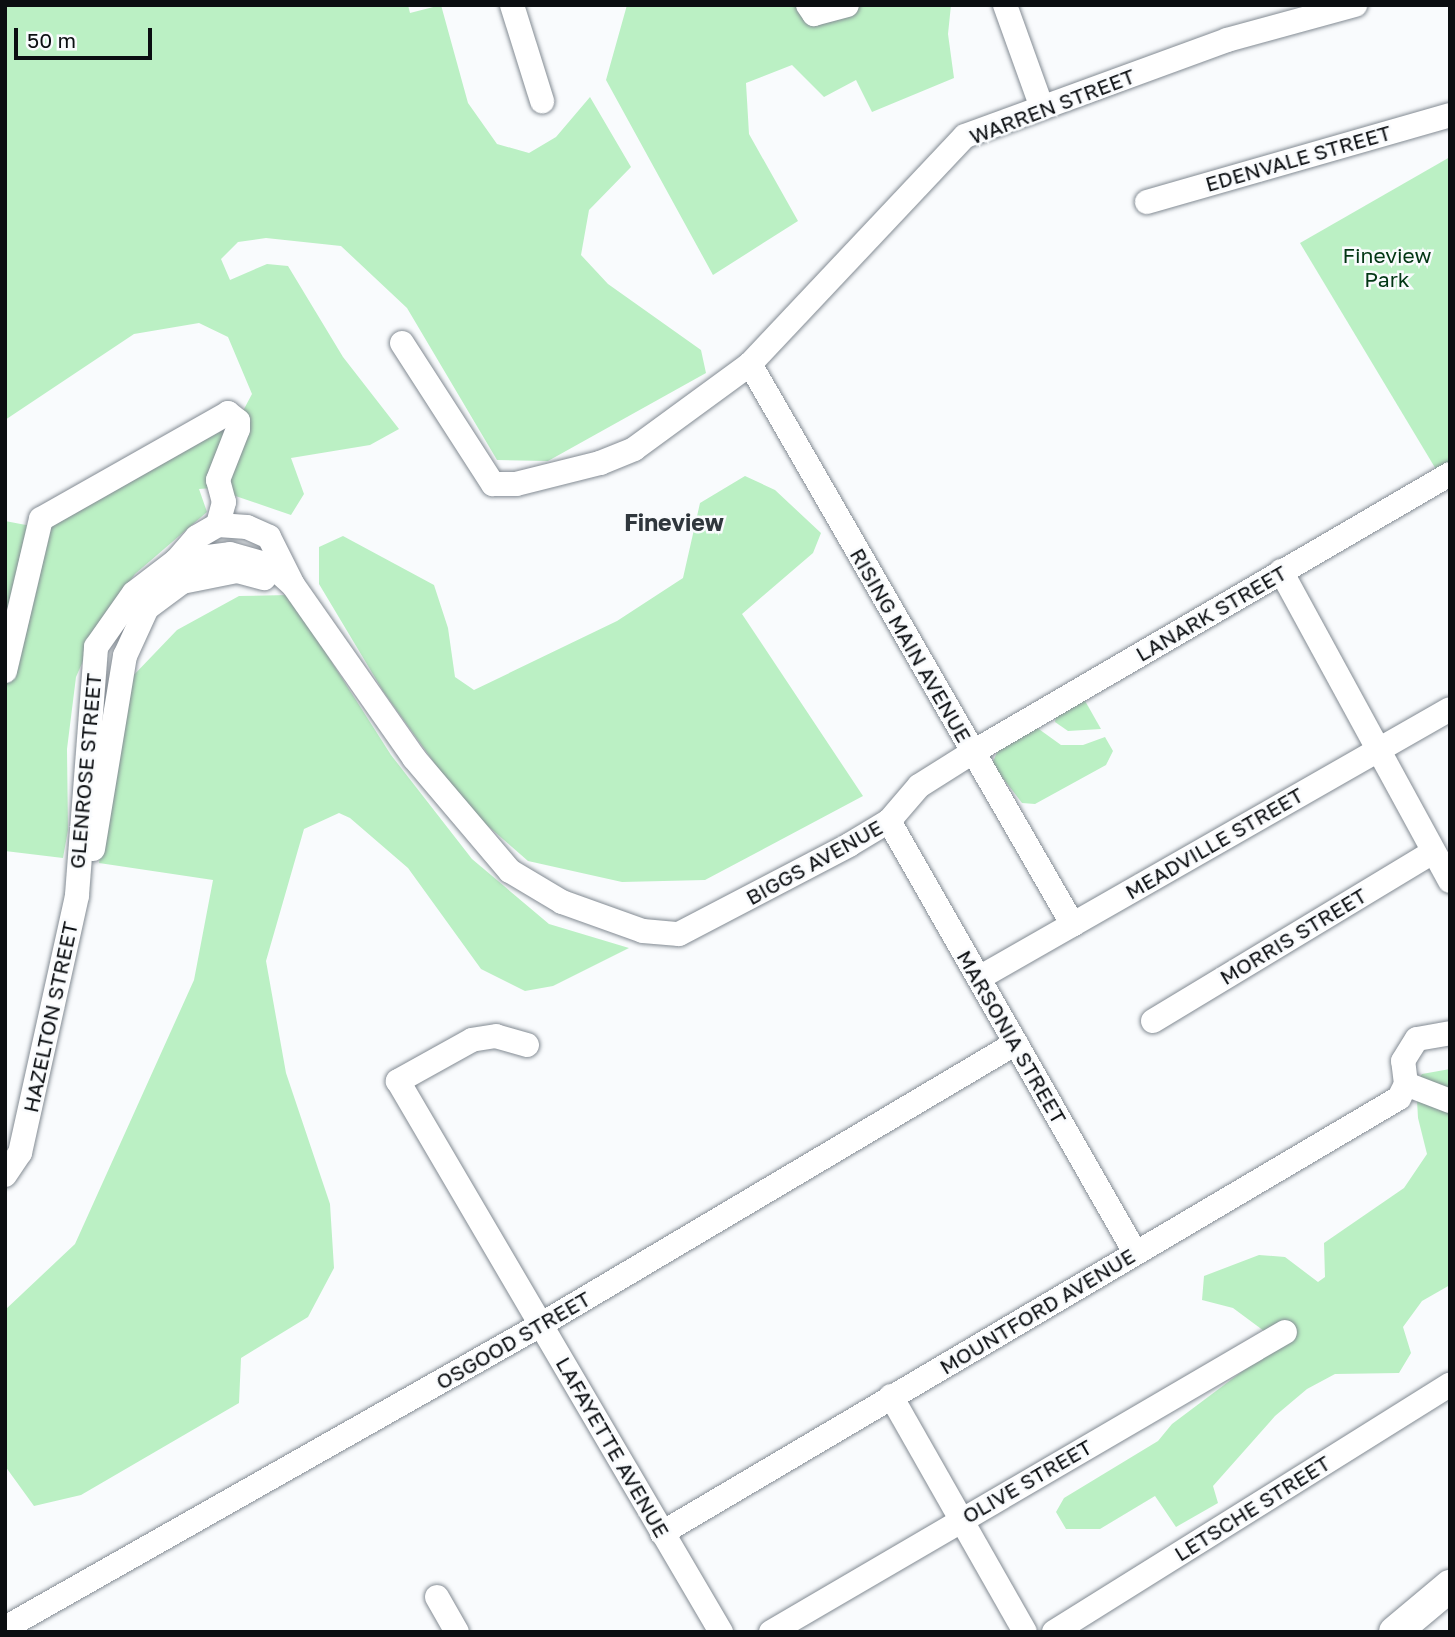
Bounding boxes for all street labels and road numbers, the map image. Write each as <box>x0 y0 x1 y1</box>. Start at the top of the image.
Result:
street label: WARREN STREET <box>966 63 1138 149</box>
street label: EDENVALE STREET <box>1202 119 1394 197</box>
street label: RISING MAIN AVENUE <box>845 543 977 747</box>
street label: LANARK STREET <box>1131 560 1291 666</box>
street label: GLENROSE STREET <box>64 672 106 870</box>
street label: MEADVILLE STREET <box>1121 782 1307 904</box>
street label: BIGGS AVENUE <box>741 814 887 910</box>
street label: MORRIS STREET <box>1215 882 1371 990</box>
street label: HAZELTON STREET <box>17 919 83 1115</box>
street label: MARSONIA STREET <box>952 946 1072 1128</box>
street label: MOUNTFORD AVENUE <box>935 1243 1139 1379</box>
street label: OSGOOD STREET <box>431 1286 595 1394</box>
street label: LAFAYETTE AVENUE <box>551 1352 675 1542</box>
street label: OLIVE STREET <box>958 1434 1096 1528</box>
street label: LETSCHE STREET <box>1169 1450 1335 1566</box>

